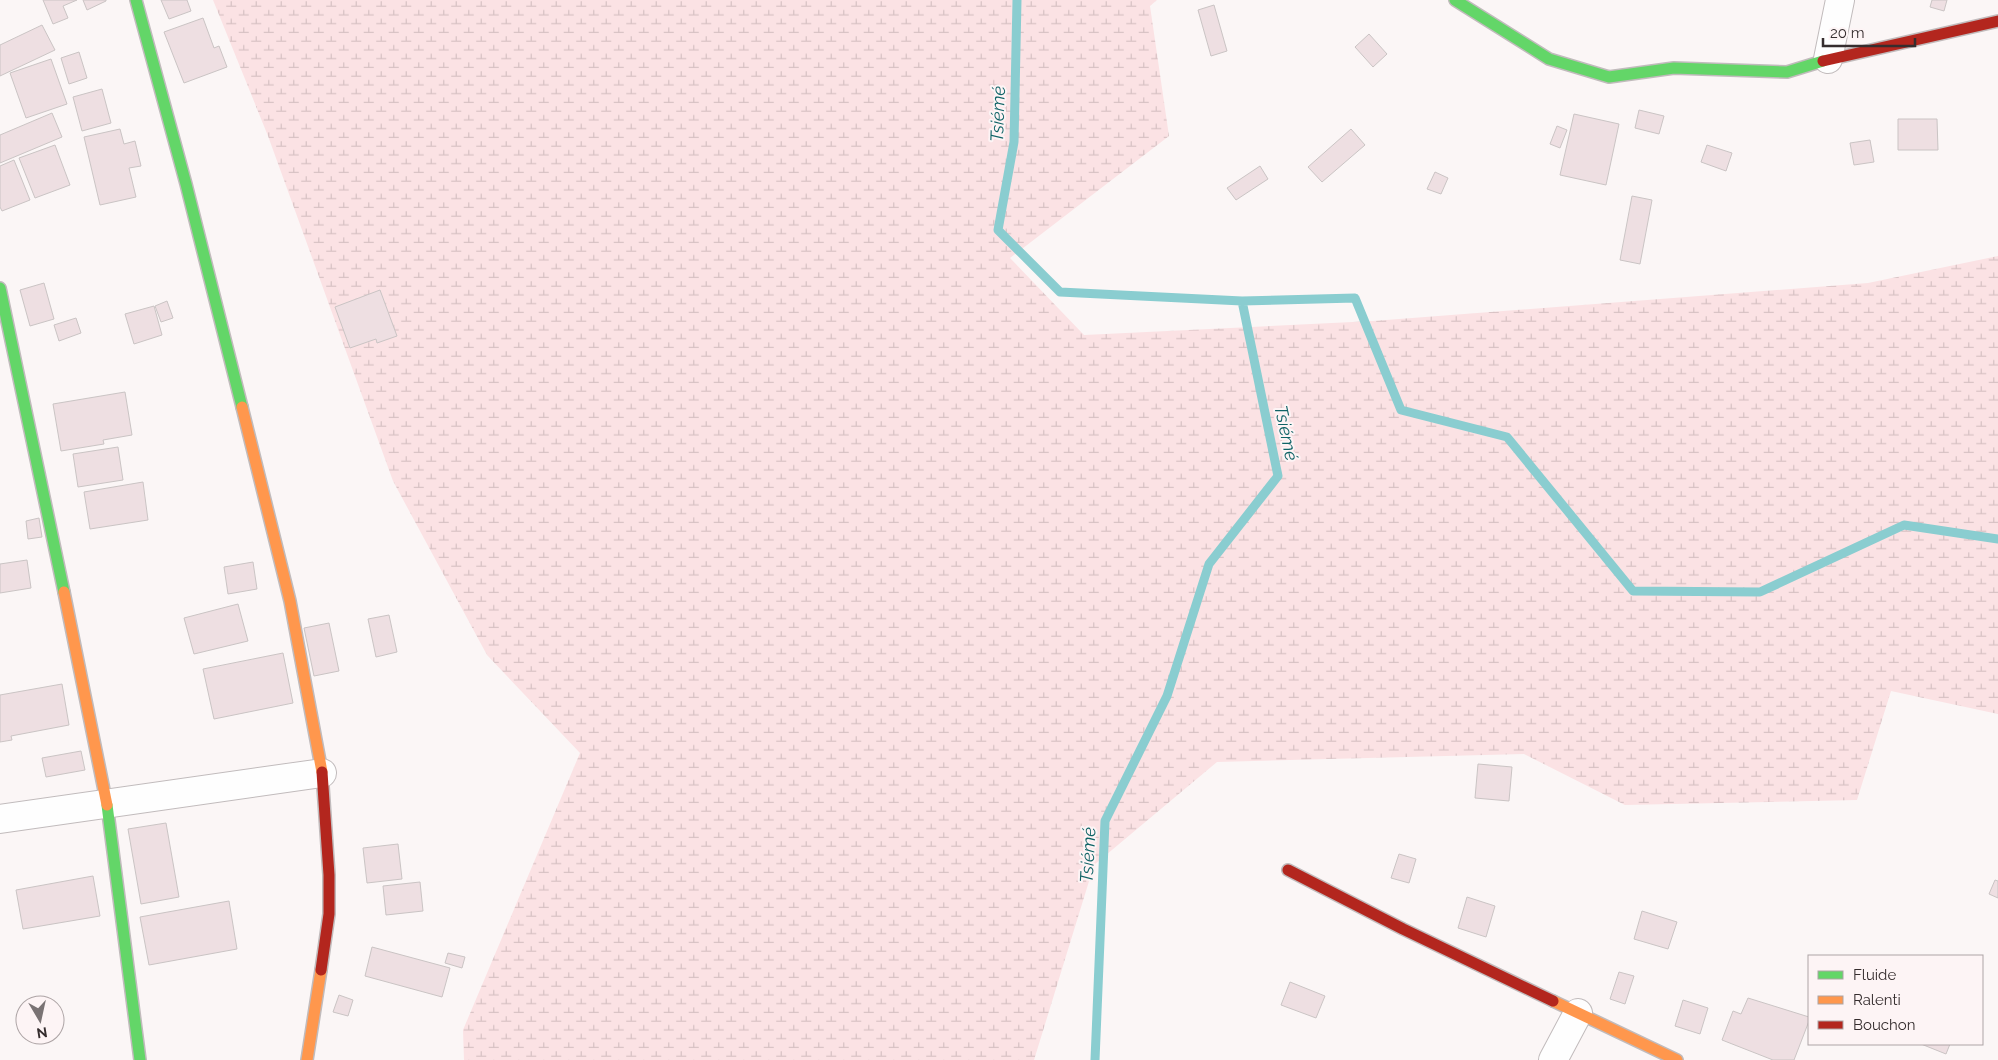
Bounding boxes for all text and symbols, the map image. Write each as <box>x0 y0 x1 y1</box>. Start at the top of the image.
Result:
scale bar <box>1823 15 1916 47</box>
text: 20 m <box>1830 24 1865 42</box>
water label: Tsiémé <box>986 85 1009 142</box>
water label: Tsiémé <box>1270 403 1303 463</box>
water label: Tsiémé <box>1076 826 1099 884</box>
legend <box>1808 955 1983 1045</box>
text: Fluide <box>1853 966 1896 984</box>
text: Ralenti <box>1853 991 1901 1009</box>
north arrow <box>15 995 65 1045</box>
text: Bouchon <box>1853 1016 1915 1034</box>
text: N <box>36 1024 49 1042</box>

